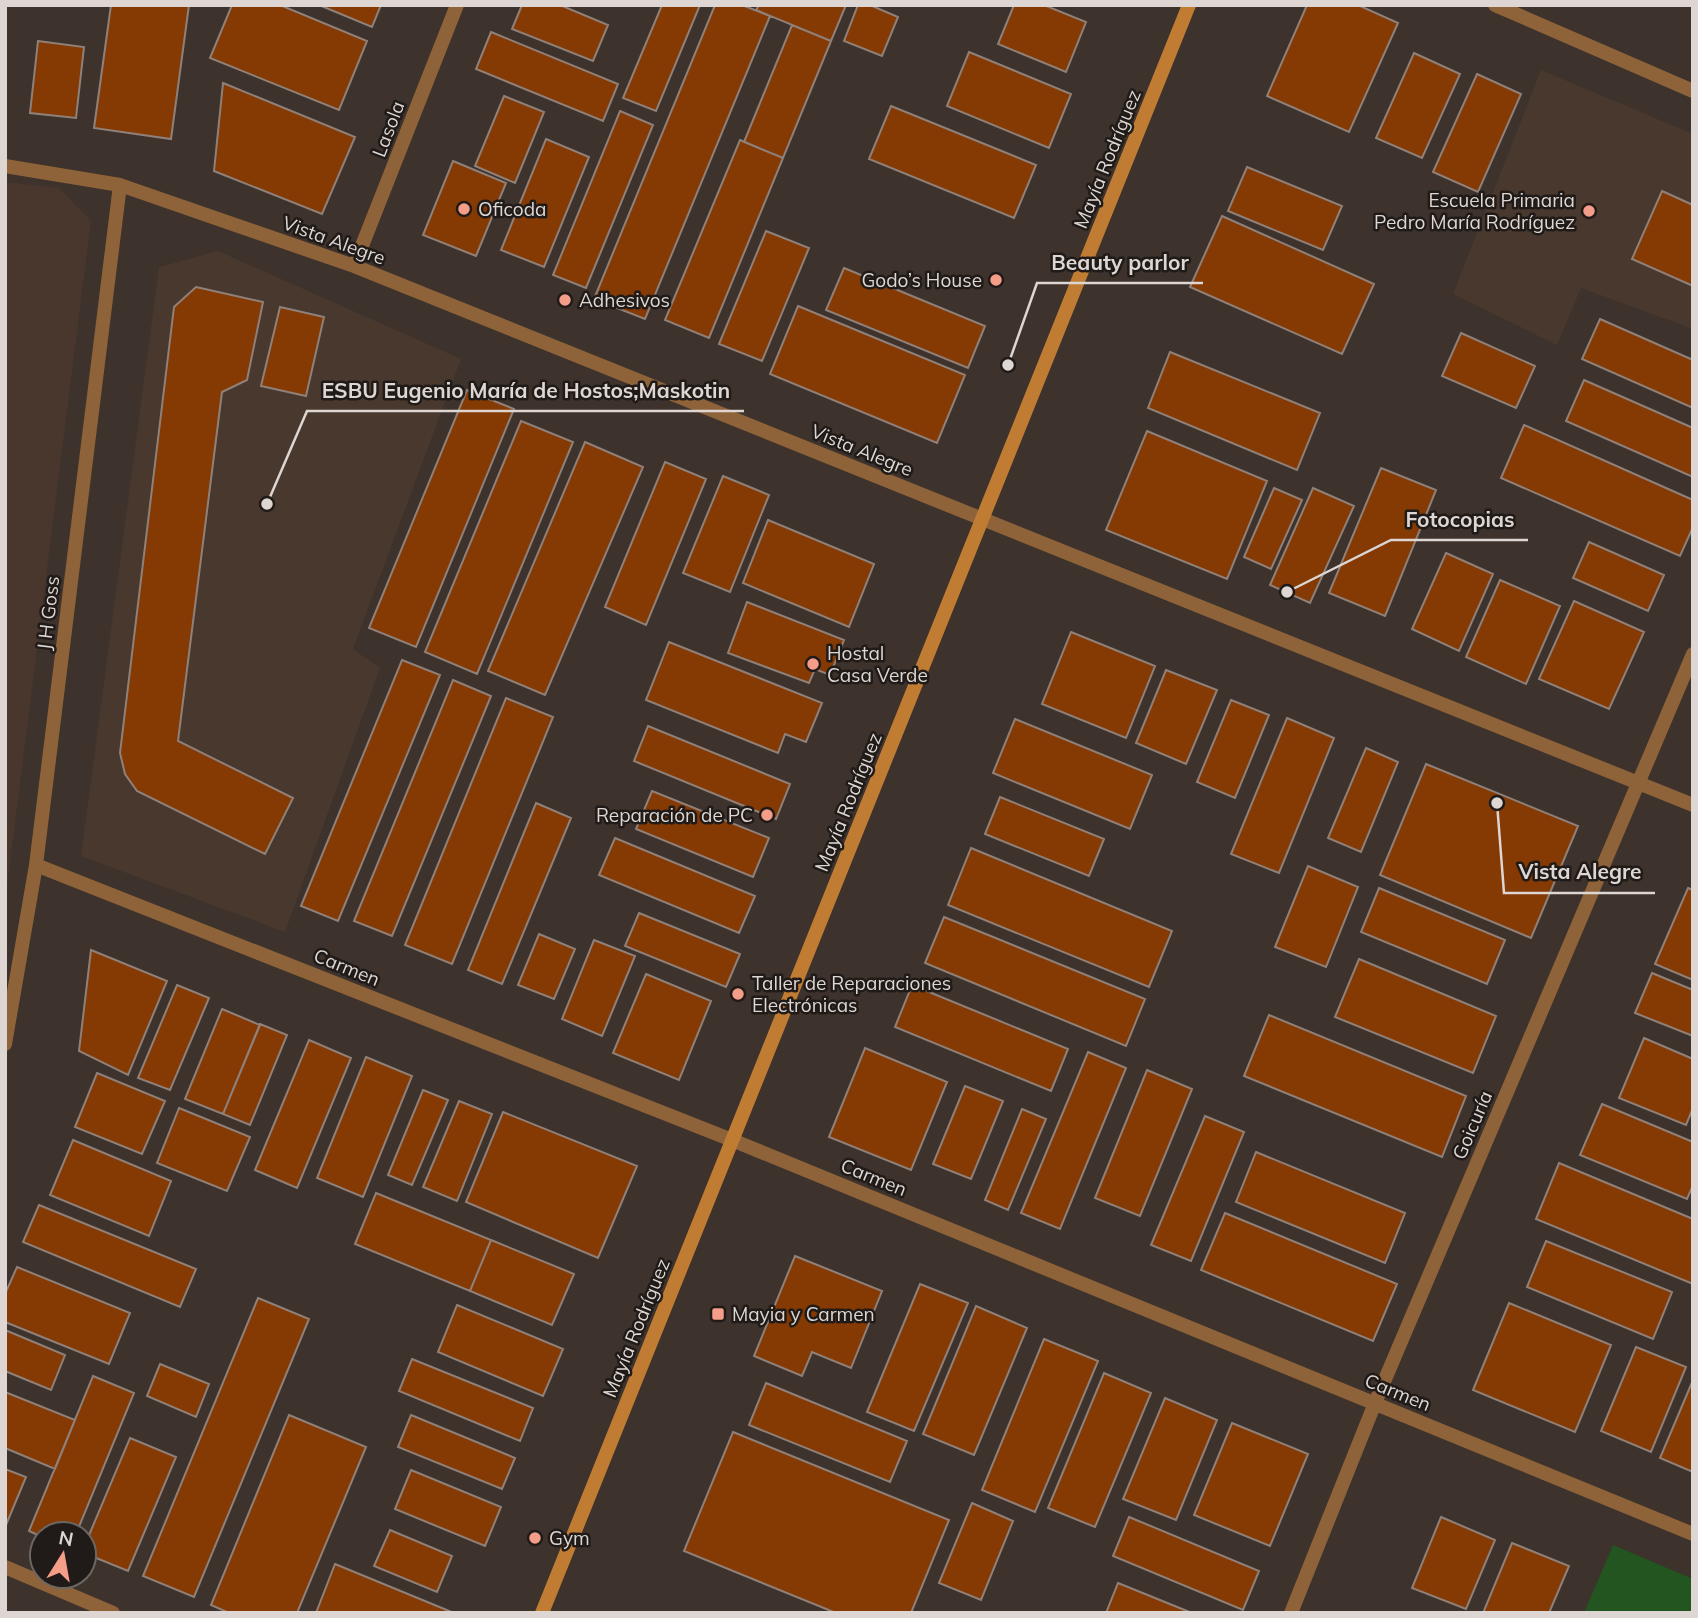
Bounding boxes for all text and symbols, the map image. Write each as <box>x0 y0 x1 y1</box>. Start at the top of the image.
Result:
street label: Mayía Rodríguez <box>1068 86 1146 232</box>
street label: Lasola <box>366 98 410 160</box>
place label: Escuela Primaria Pedro María Rodríguez <box>1374 188 1575 234</box>
place label: Oficoda <box>478 197 546 221</box>
marker: Oficoda <box>456 201 472 217</box>
marker: Escuela Primaria Pedro María Rodríguez <box>1581 203 1597 219</box>
street label: Vista Alegre <box>279 210 389 270</box>
callout: Beauty parlor <box>1037 241 1203 283</box>
text: Beauty parlor <box>1051 249 1189 275</box>
place label: Godo’s House <box>861 268 982 292</box>
marker: Godo’s House <box>988 272 1004 288</box>
place label: Adhesivos <box>579 288 670 312</box>
marker: Adhesivos <box>557 292 573 308</box>
callout: ESBU Eugenio María de Hostos;Maskotin <box>307 369 744 411</box>
text: ESBU Eugenio María de Hostos;Maskotin <box>322 377 730 403</box>
street label: Vista Alegre <box>808 419 916 481</box>
callout: Fotocopias <box>1391 498 1528 540</box>
text: Fotocopias <box>1405 506 1515 532</box>
street label: J H Goss <box>32 575 64 651</box>
place label: Hostal Casa Verde <box>827 641 928 687</box>
marker: Hostal Casa Verde <box>805 656 821 672</box>
street label: Mayía Rodríguez <box>809 729 887 875</box>
place label: Reparación de PC <box>596 803 753 827</box>
marker: Reparación de PC <box>759 807 775 823</box>
callout: Vista Alegre <box>1504 851 1655 893</box>
text: Vista Alegre <box>1517 858 1642 884</box>
street label: Carmen <box>310 943 384 991</box>
place label: Taller de Reparaciones Electrónicas <box>752 971 951 1017</box>
marker: Taller de Reparaciones Electrónicas <box>730 986 746 1002</box>
street label: Goicuría <box>1447 1087 1497 1163</box>
street label: Carmen <box>837 1153 911 1201</box>
street label: Mayía Rodríguez <box>597 1255 675 1401</box>
place label: Mayia y Carmen <box>732 1302 875 1326</box>
marker: Mayia y Carmen <box>710 1306 726 1322</box>
street label: Carmen <box>1361 1368 1435 1416</box>
north arrow <box>28 1520 98 1590</box>
text: N <box>57 1525 76 1551</box>
place label: Gym <box>549 1526 590 1550</box>
marker: Gym <box>527 1530 543 1546</box>

